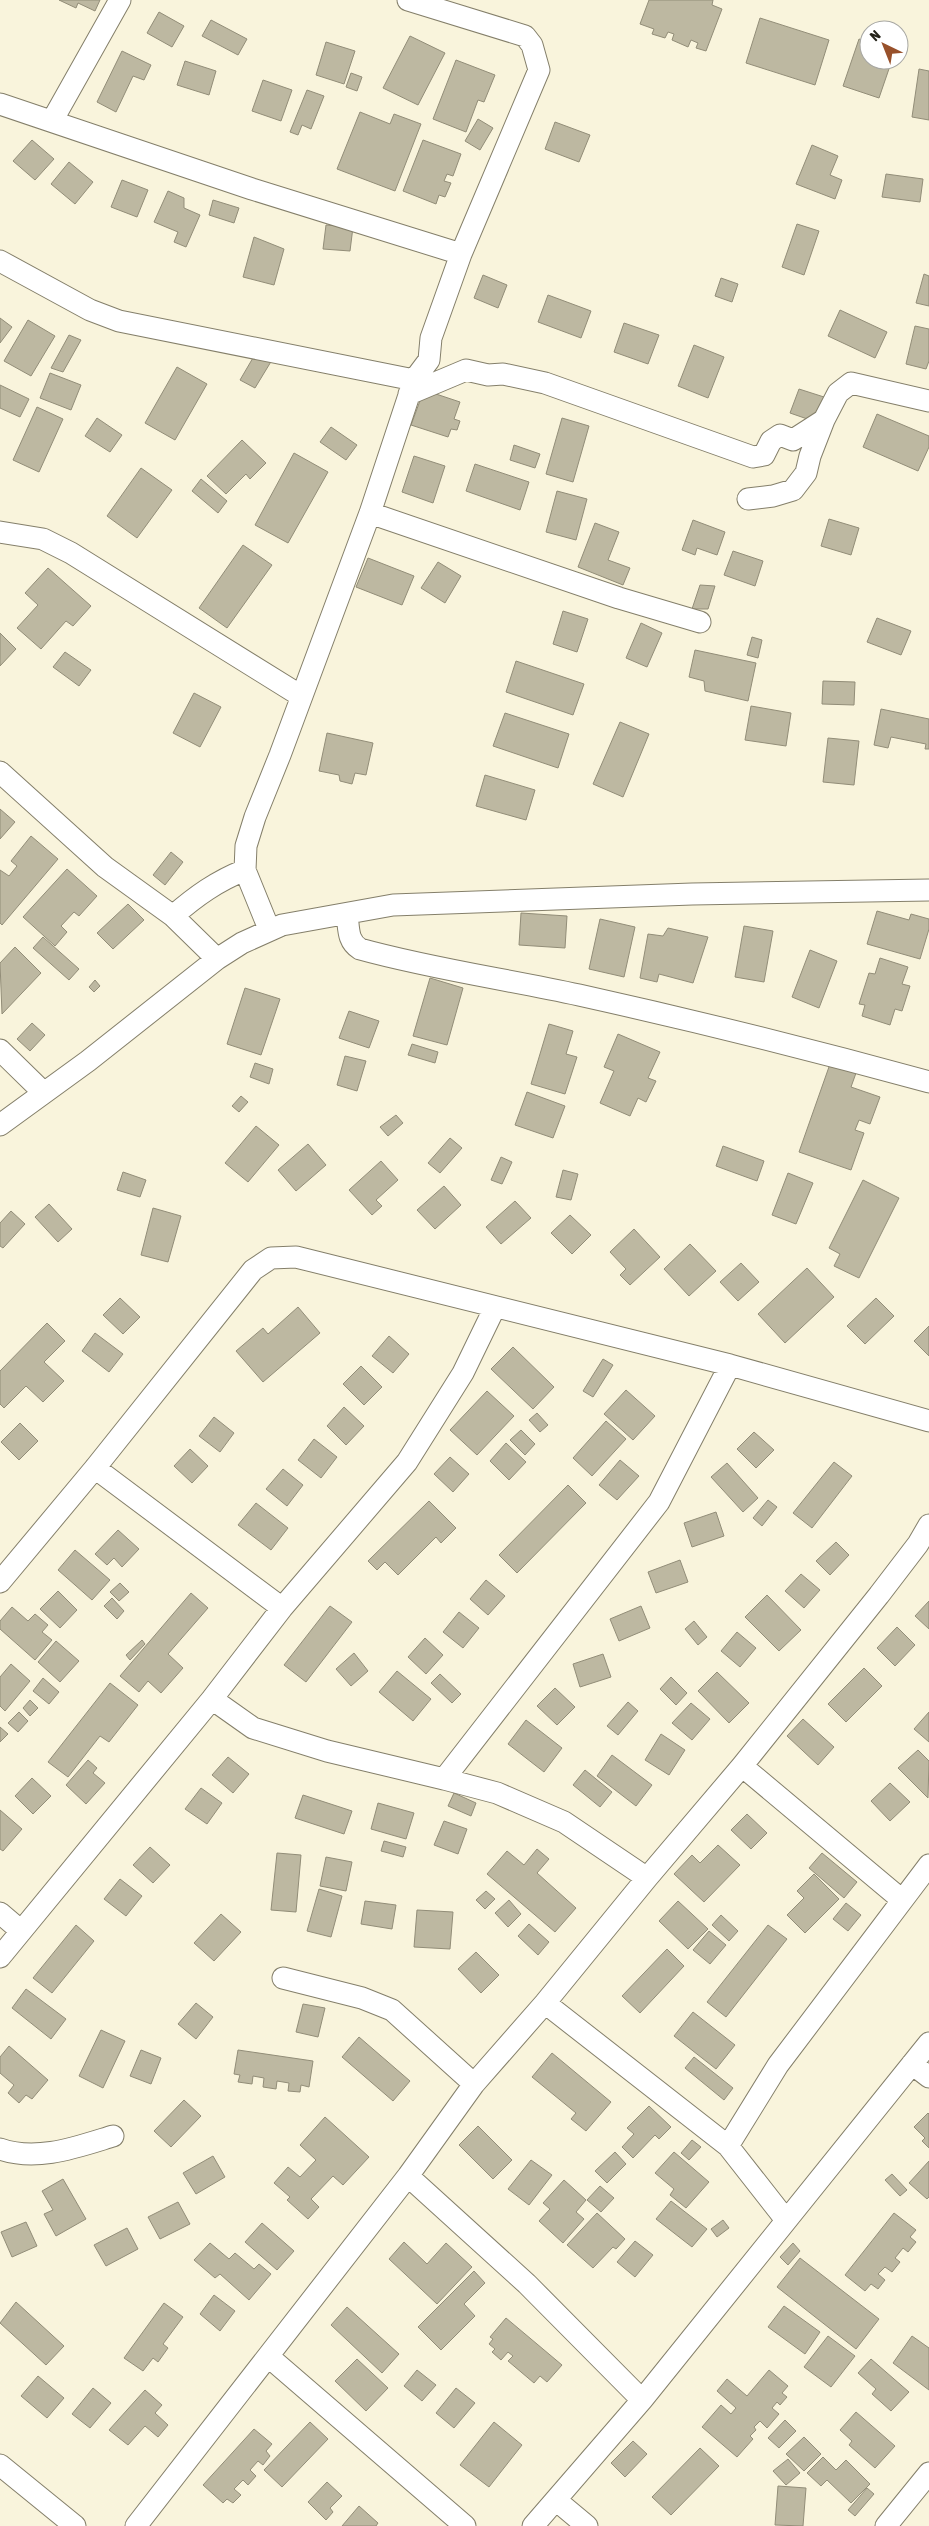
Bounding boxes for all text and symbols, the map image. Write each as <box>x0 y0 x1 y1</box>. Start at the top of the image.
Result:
north arrow <box>859 20 909 70</box>
text: N <box>867 27 884 44</box>

